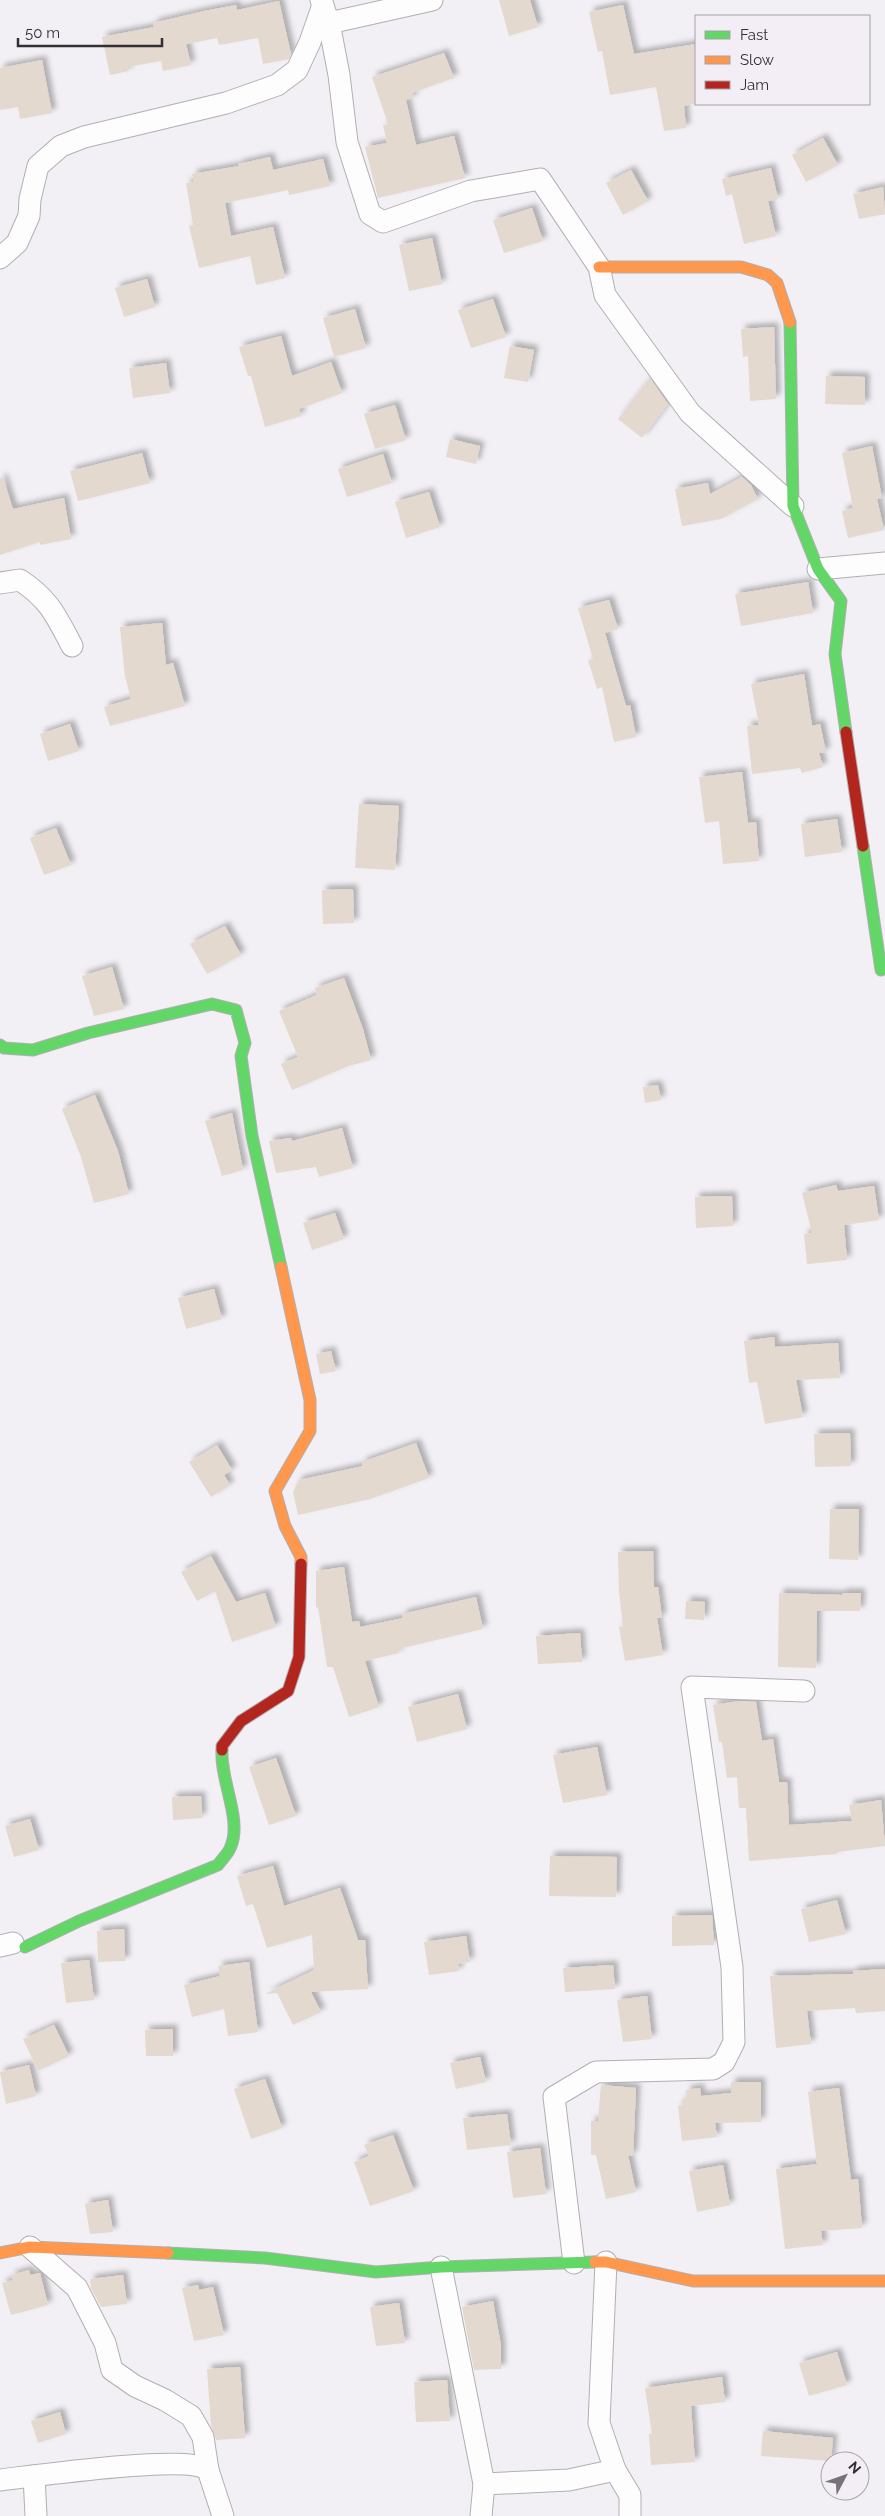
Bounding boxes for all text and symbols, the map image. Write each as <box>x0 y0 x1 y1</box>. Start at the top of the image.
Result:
scale bar <box>18 15 161 47</box>
legend <box>695 15 870 105</box>
text: 50 m <box>25 24 60 42</box>
text: Fast <box>740 26 768 44</box>
text: Slow <box>740 51 774 69</box>
text: Jam <box>740 76 769 94</box>
north arrow <box>820 2451 870 2501</box>
text: N <box>845 2458 864 2477</box>

